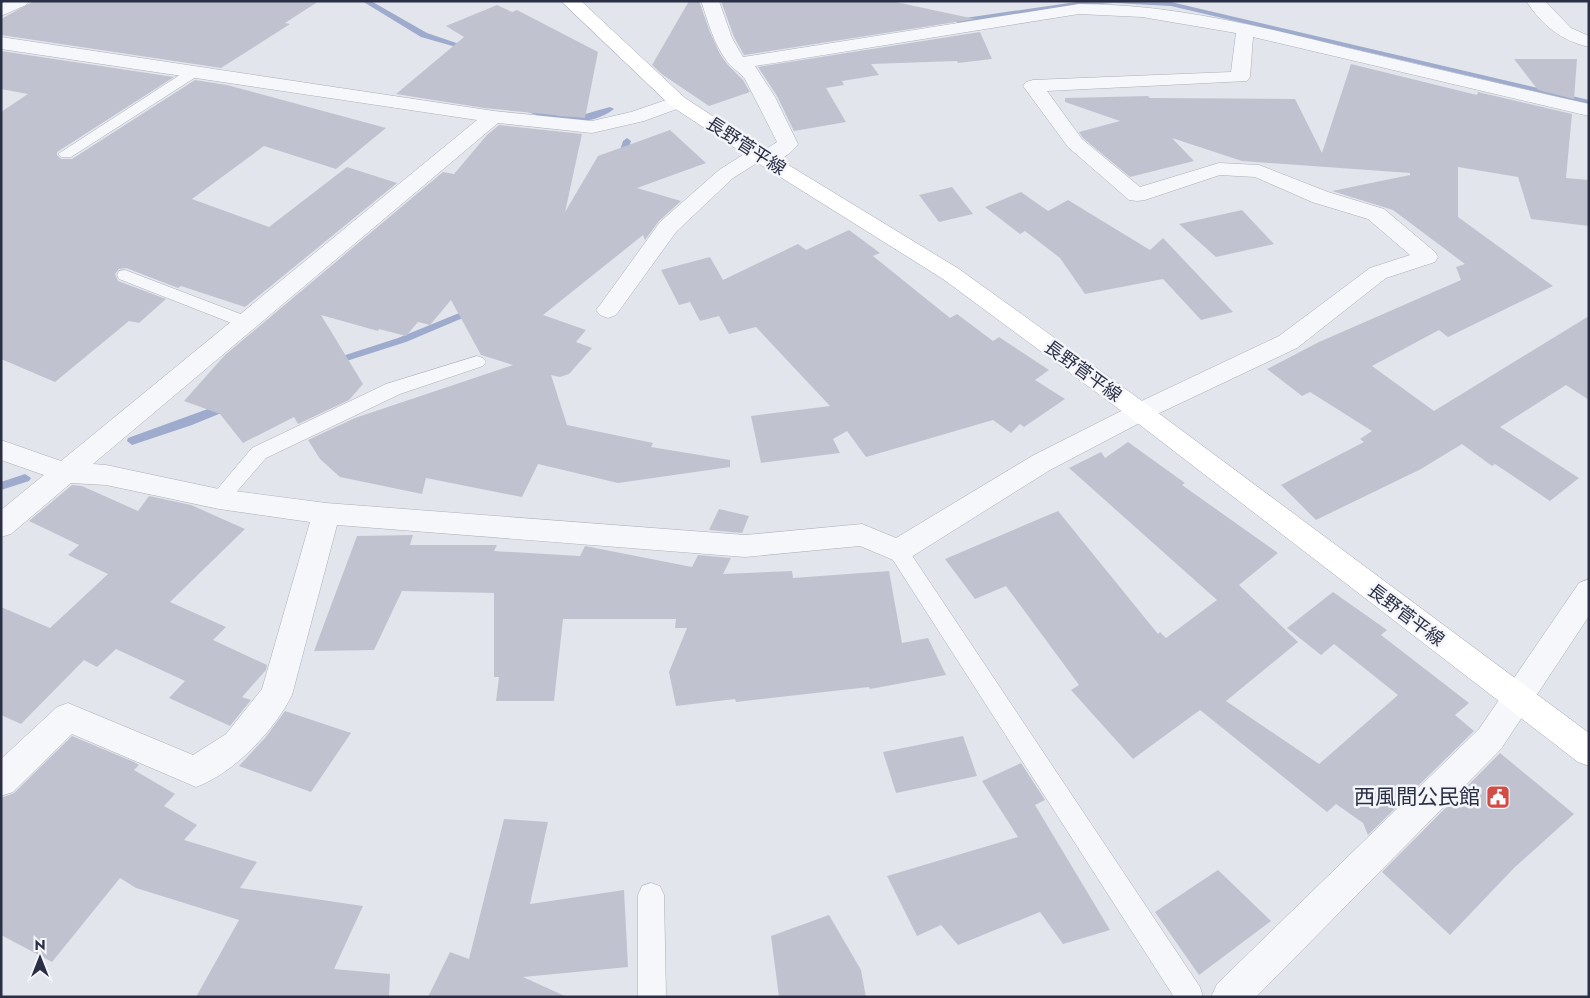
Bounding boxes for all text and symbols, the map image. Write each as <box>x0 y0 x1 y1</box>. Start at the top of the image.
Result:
street label: 長野菅平線 <box>701 111 791 181</box>
street label: 長野菅平線 <box>1039 334 1127 408</box>
street label: 長野菅平線 <box>1362 578 1450 652</box>
place label: 西風間公民館 <box>1354 782 1480 812</box>
public building icon: 西風間公民館 <box>1485 784 1511 810</box>
north arrow <box>15 933 65 983</box>
text: N <box>34 935 46 955</box>

